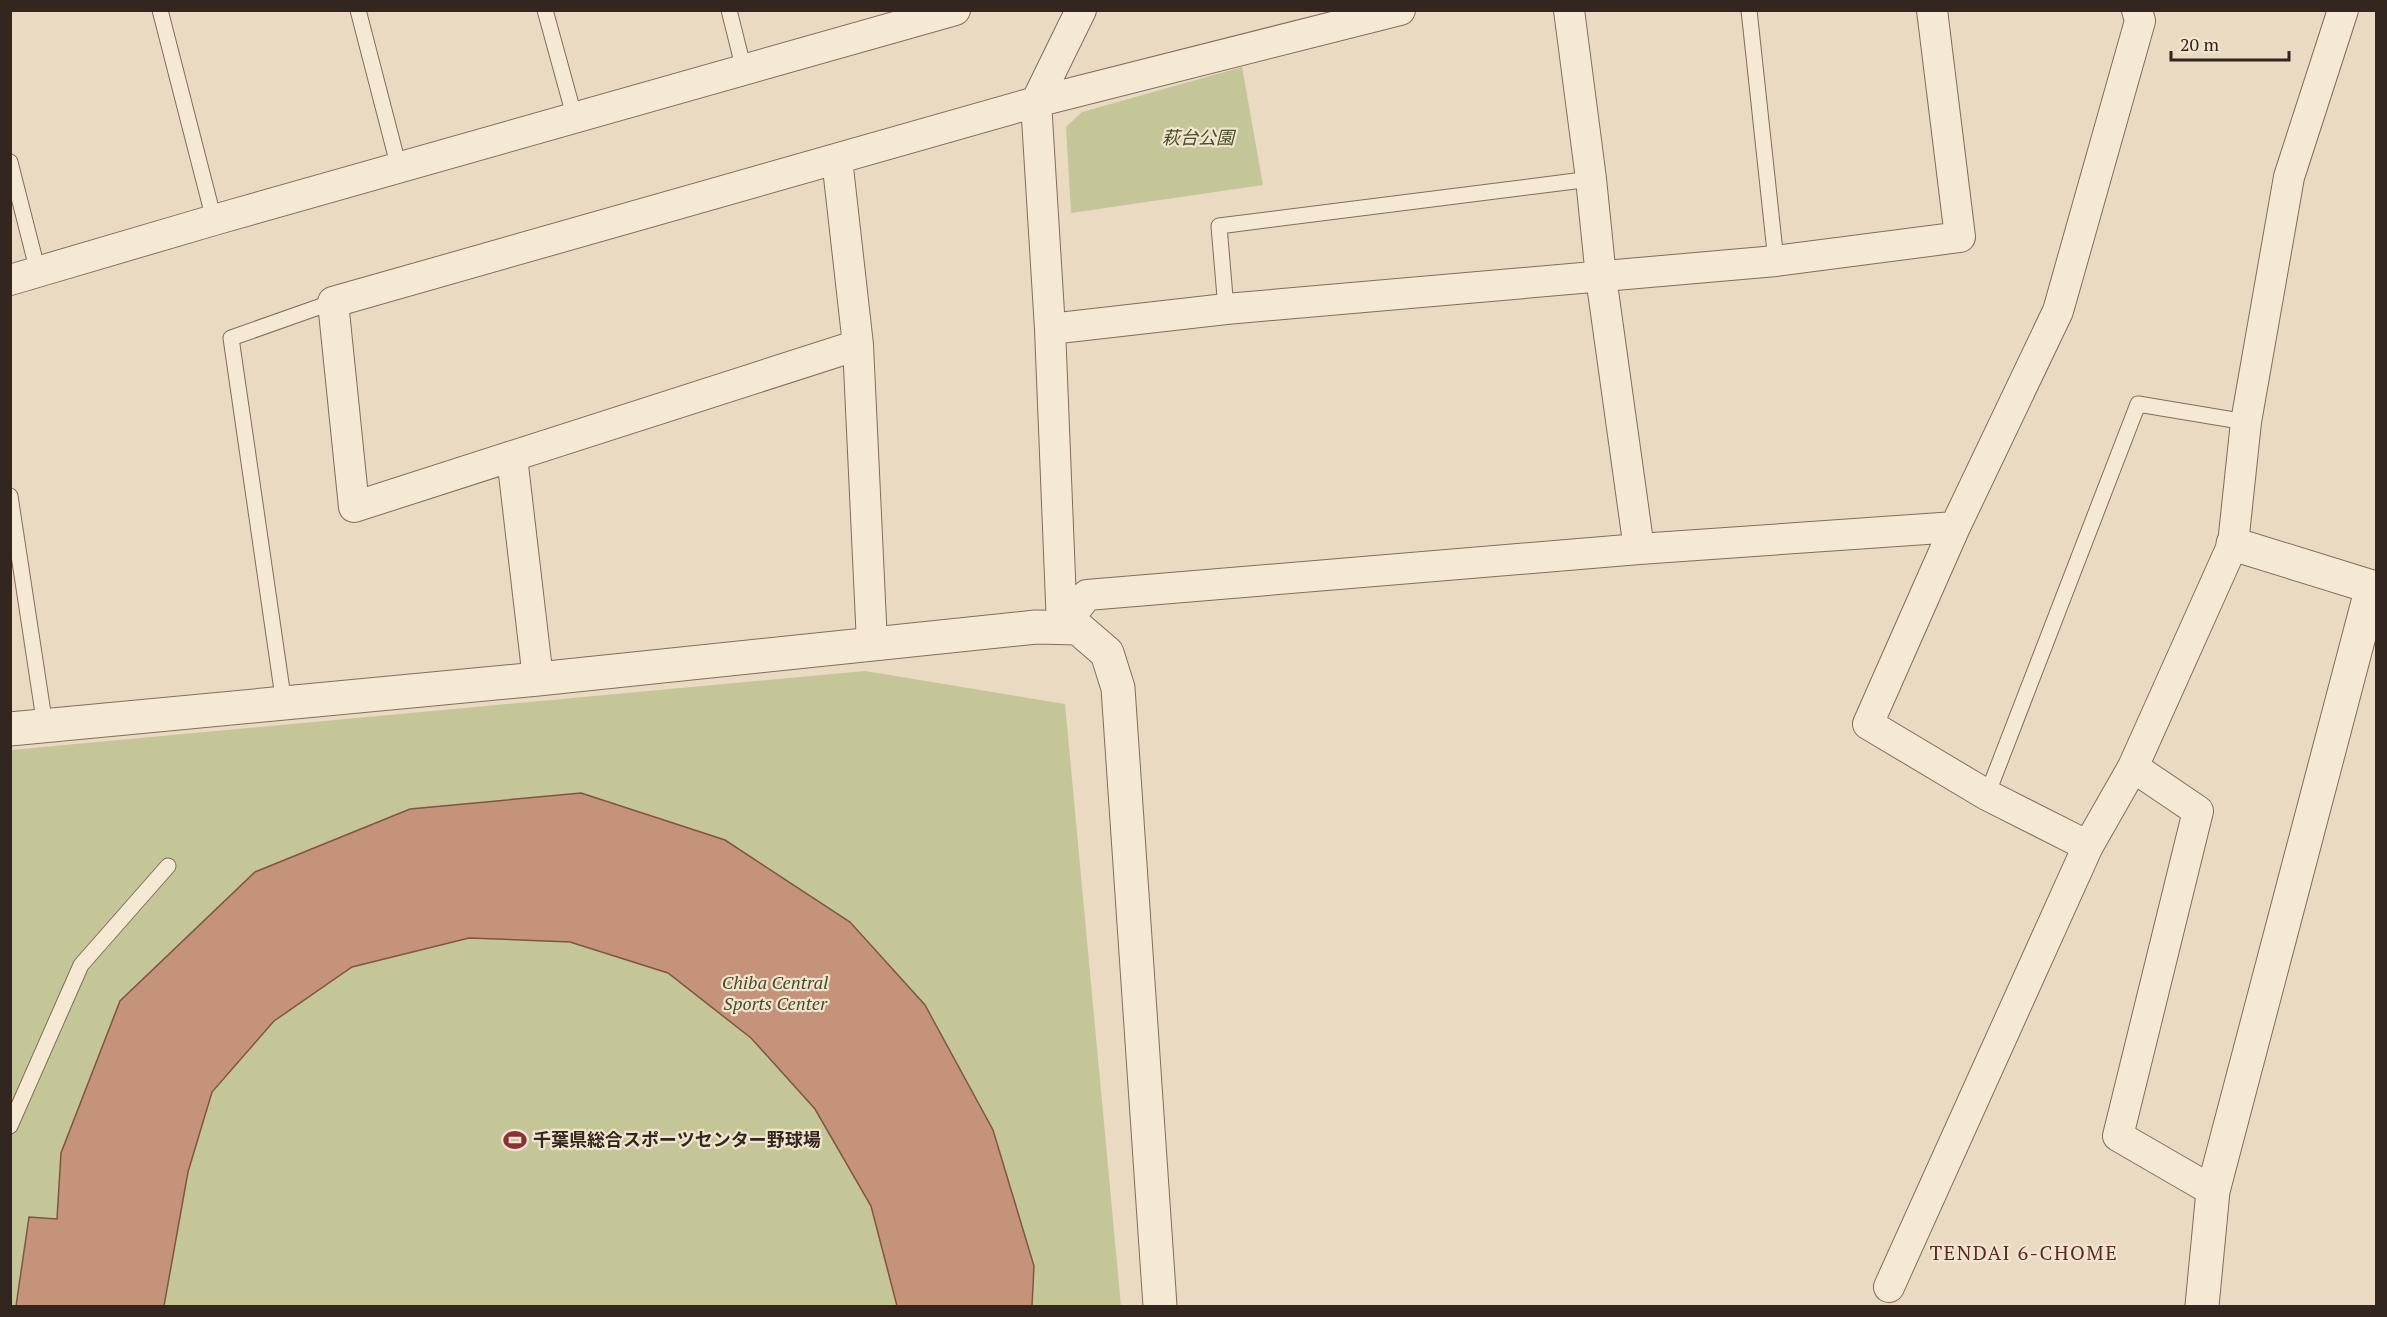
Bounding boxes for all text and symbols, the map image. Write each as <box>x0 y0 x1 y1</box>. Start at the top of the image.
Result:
scale bar <box>2171 24 2290 62</box>
text: 20 m <box>2180 32 2220 56</box>
park label: 萩台公園 <box>1162 125 1237 149</box>
park label: Chiba Central Sports Center <box>722 970 828 1015</box>
sports icon: 千葉県総合スポーツセンター野球場 <box>502 1127 528 1153</box>
place label: 千葉県総合スポーツセンター野球場 <box>533 1127 821 1151</box>
district label: TENDAI 6-CHOME <box>1930 1239 2118 1266</box>

